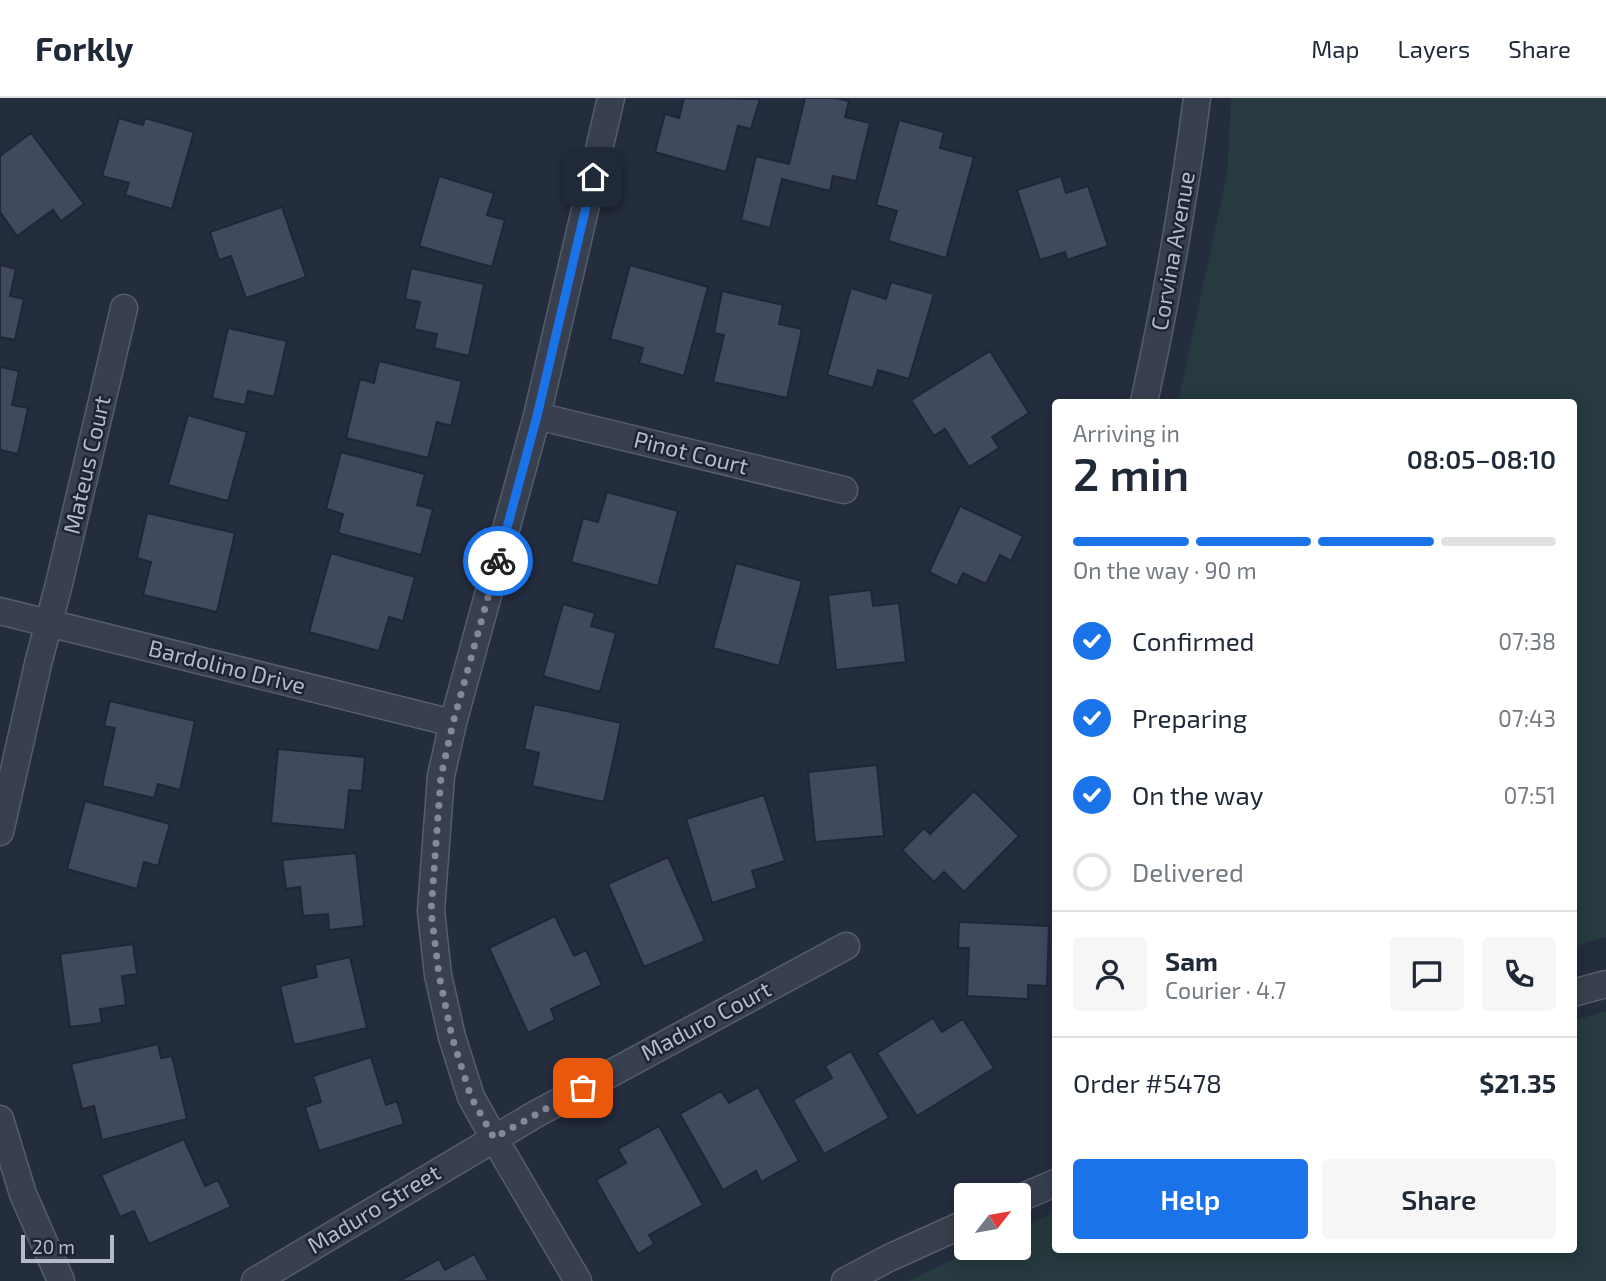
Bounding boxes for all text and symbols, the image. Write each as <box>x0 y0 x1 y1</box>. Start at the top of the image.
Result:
text: Forkly <box>35 28 134 68</box>
text: Map <box>1311 34 1359 63</box>
text: Layers <box>1397 34 1470 63</box>
text: Share <box>1508 34 1571 63</box>
pin <box>563 147 623 207</box>
icon: home <box>574 158 612 196</box>
street label: Corvina Avenue <box>1144 169 1200 333</box>
street label: Mateus Court <box>57 393 116 537</box>
text: Arriving in <box>1073 419 1180 447</box>
street label: Pinot Court <box>631 424 752 480</box>
text: 08:05–08:10 <box>1407 443 1556 474</box>
text: 2 min <box>1073 445 1189 500</box>
courier <box>463 526 533 596</box>
icon: bike <box>479 542 517 580</box>
text: On the way · 90 m <box>1073 556 1257 584</box>
icon: check <box>1073 622 1111 660</box>
text: Confirmed <box>1132 625 1255 656</box>
text: 07:38 <box>1498 627 1556 655</box>
street label: Bardolino Drive <box>146 633 309 699</box>
icon: check <box>1073 699 1111 737</box>
text: Preparing <box>1132 702 1247 733</box>
text: 07:43 <box>1498 704 1556 732</box>
icon: check <box>1073 776 1111 814</box>
text: On the way <box>1132 779 1263 810</box>
text: 07:51 <box>1503 781 1556 809</box>
text: Delivered <box>1132 856 1244 887</box>
button: person <box>1073 937 1147 1011</box>
button: chat <box>1390 937 1464 1011</box>
button: phone <box>1482 937 1556 1011</box>
text: Sam <box>1165 945 1218 976</box>
street label: Maduro Court <box>636 974 776 1066</box>
text: Courier · 4.7 <box>1165 976 1286 1004</box>
pin <box>553 1058 613 1118</box>
text: Order #5478 <box>1073 1067 1222 1098</box>
text: $21.35 <box>1479 1067 1556 1098</box>
icon: bag <box>564 1069 602 1107</box>
street label: Maduro Street <box>302 1157 445 1259</box>
button: Help <box>1073 1159 1308 1239</box>
button: Share <box>1322 1159 1556 1239</box>
north arrow <box>954 1183 1031 1260</box>
map controls <box>954 1183 1031 1260</box>
scale bar <box>21 1232 114 1264</box>
text: 20 m <box>32 1235 75 1258</box>

